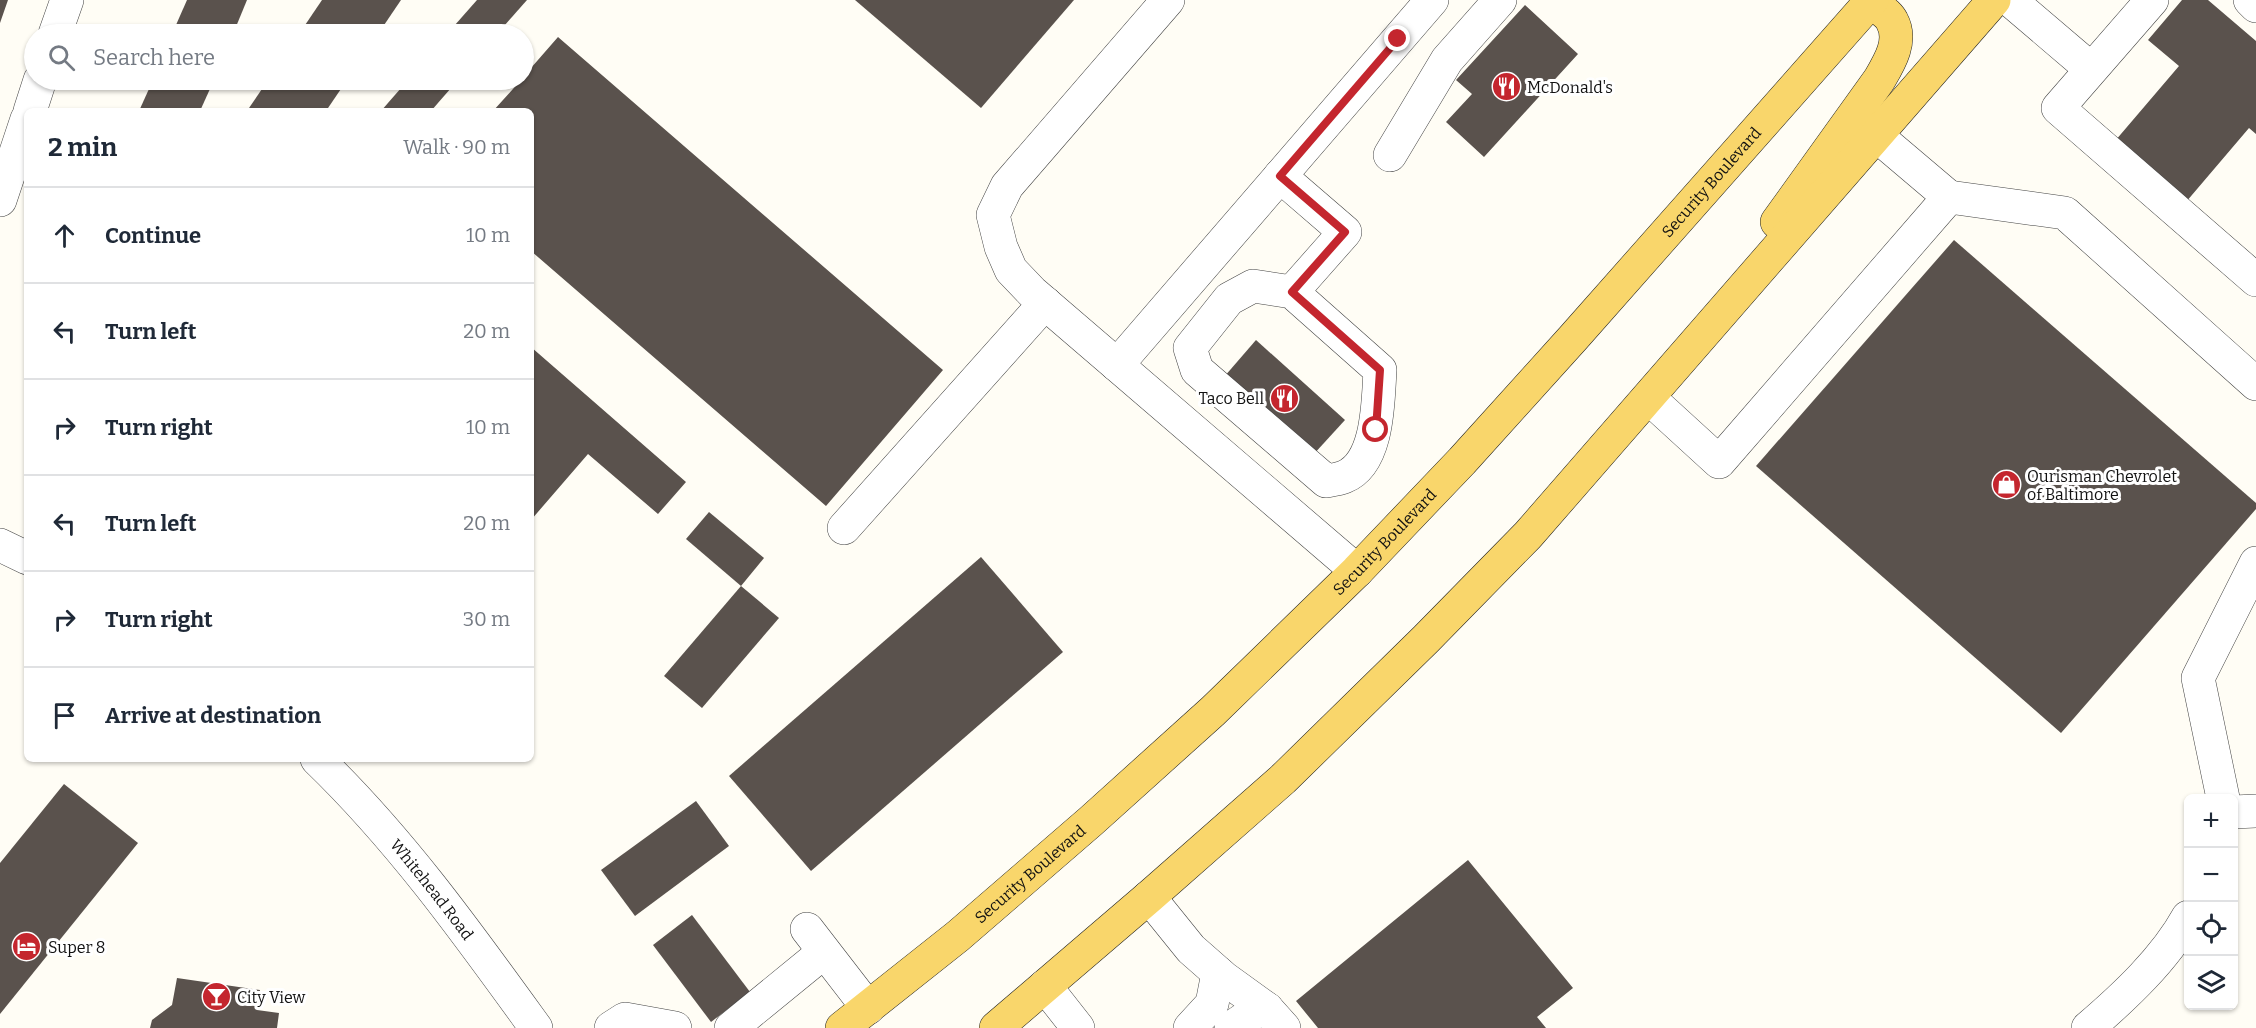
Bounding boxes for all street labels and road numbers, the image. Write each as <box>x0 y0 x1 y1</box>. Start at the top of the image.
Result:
street label: Security Boulevard <box>1657 123 1765 241</box>
street label: Security Boulevard <box>1329 484 1440 599</box>
street label: Security Boulevard <box>971 820 1090 927</box>
street label: Whitehead Road <box>386 835 478 944</box>

